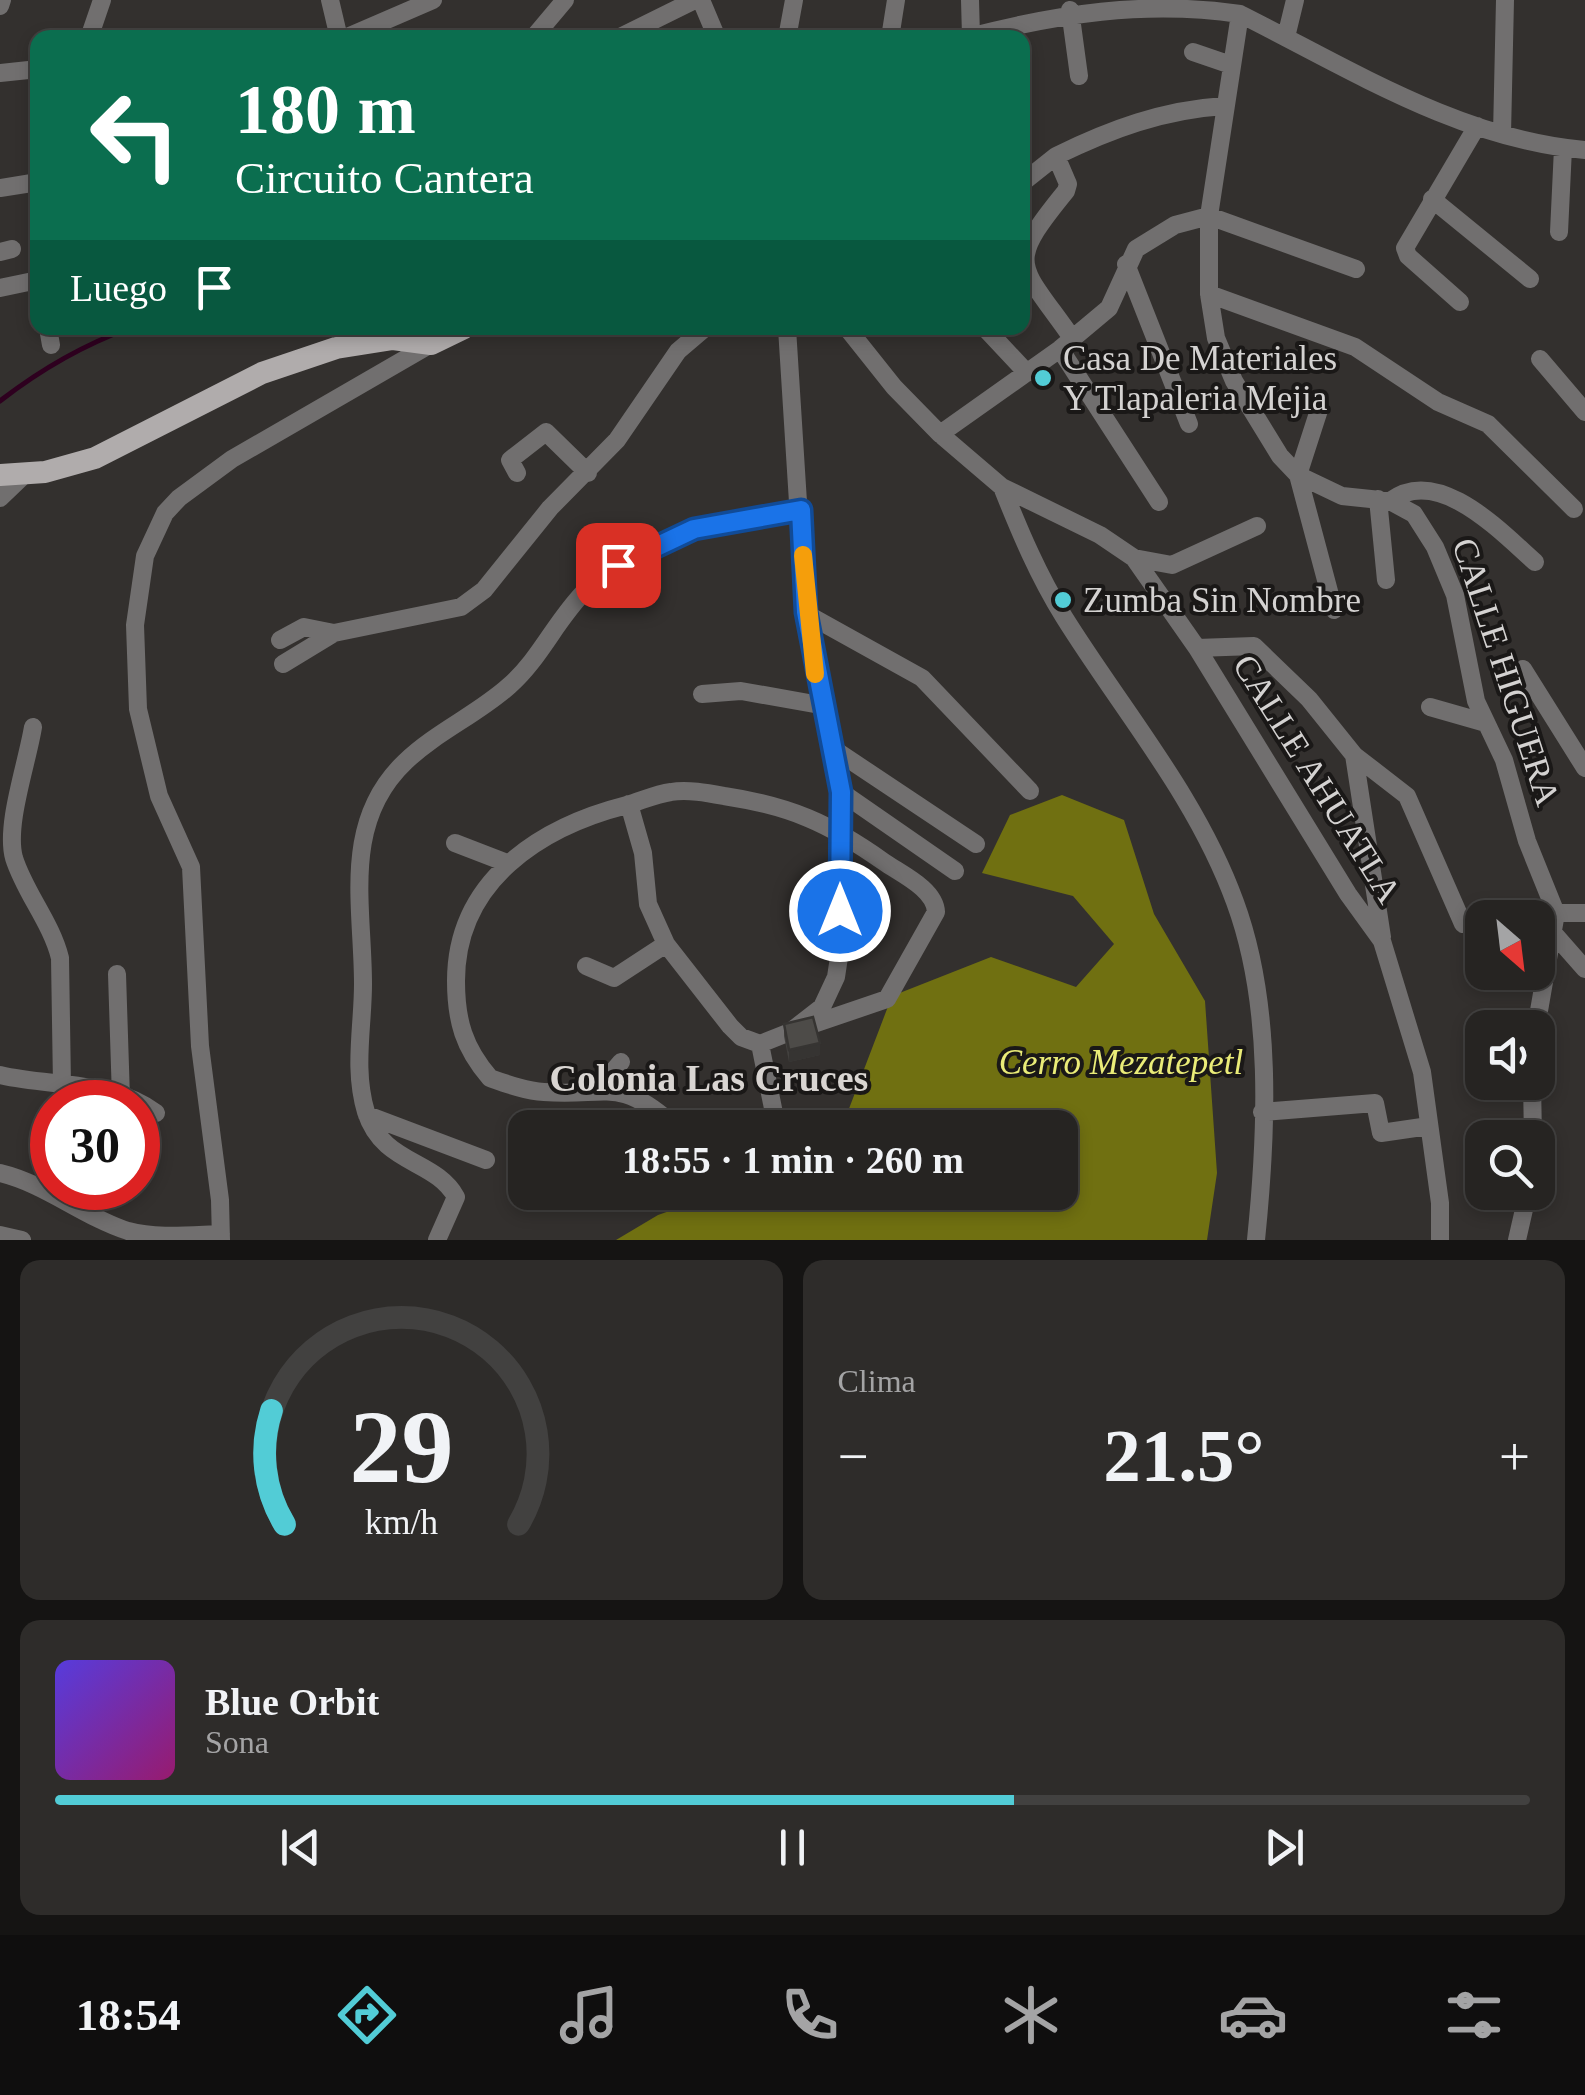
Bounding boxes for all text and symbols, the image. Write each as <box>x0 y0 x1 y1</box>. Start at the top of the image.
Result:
icon: left <box>70 70 200 200</box>
text: 180 m <box>235 71 416 148</box>
text: Circuito Cantera <box>235 153 534 203</box>
icon: arrive <box>187 260 242 315</box>
text: Luego <box>70 267 167 309</box>
place label: Casa De Materiales Y Tlapaleria Mejia <box>1063 339 1337 418</box>
marker: Casa De Materiales Y Tlapaleria Mejia <box>1032 367 1054 389</box>
pin <box>576 523 661 608</box>
street label: CALLE HIGUERA <box>1444 533 1568 811</box>
icon: arrive <box>591 538 646 593</box>
place label: Zumba Sin Nombre <box>1083 581 1361 620</box>
marker: Zumba Sin Nombre <box>1052 589 1074 611</box>
street label: CALLE AHUATLA <box>1225 648 1409 911</box>
position arrow <box>788 859 892 963</box>
north arrow <box>1465 900 1555 990</box>
map controls <box>1465 900 1555 1210</box>
button: sound <box>1465 1010 1555 1100</box>
park label: Cerro Mezatepetl <box>999 1043 1243 1082</box>
district label: Colonia Las Cruces <box>550 1057 868 1099</box>
speed limit sign: 30 <box>30 1080 160 1210</box>
button: search <box>1465 1120 1555 1210</box>
text: 18:55 · 1 min · 260 m <box>622 1139 964 1181</box>
text: Clima <box>838 1363 916 1399</box>
text: 29 <box>349 1389 453 1504</box>
text: 21.5° <box>1103 1414 1264 1497</box>
text: − <box>838 1426 869 1487</box>
text: + <box>1499 1426 1530 1487</box>
text: km/h <box>365 1502 438 1542</box>
text: Blue Orbit <box>205 1681 379 1723</box>
text: Sona <box>205 1724 269 1760</box>
icon: previous <box>273 1820 328 1875</box>
icon: pause <box>765 1820 820 1875</box>
icon: next <box>1257 1820 1312 1875</box>
icon: directions <box>332 1980 402 2050</box>
icon: music <box>554 1980 624 2050</box>
icon: phone <box>775 1980 845 2050</box>
icon: climate <box>996 1980 1066 2050</box>
icon: car <box>1218 1980 1288 2050</box>
icon: filters <box>1439 1980 1509 2050</box>
text: 18:54 <box>76 1990 181 2040</box>

